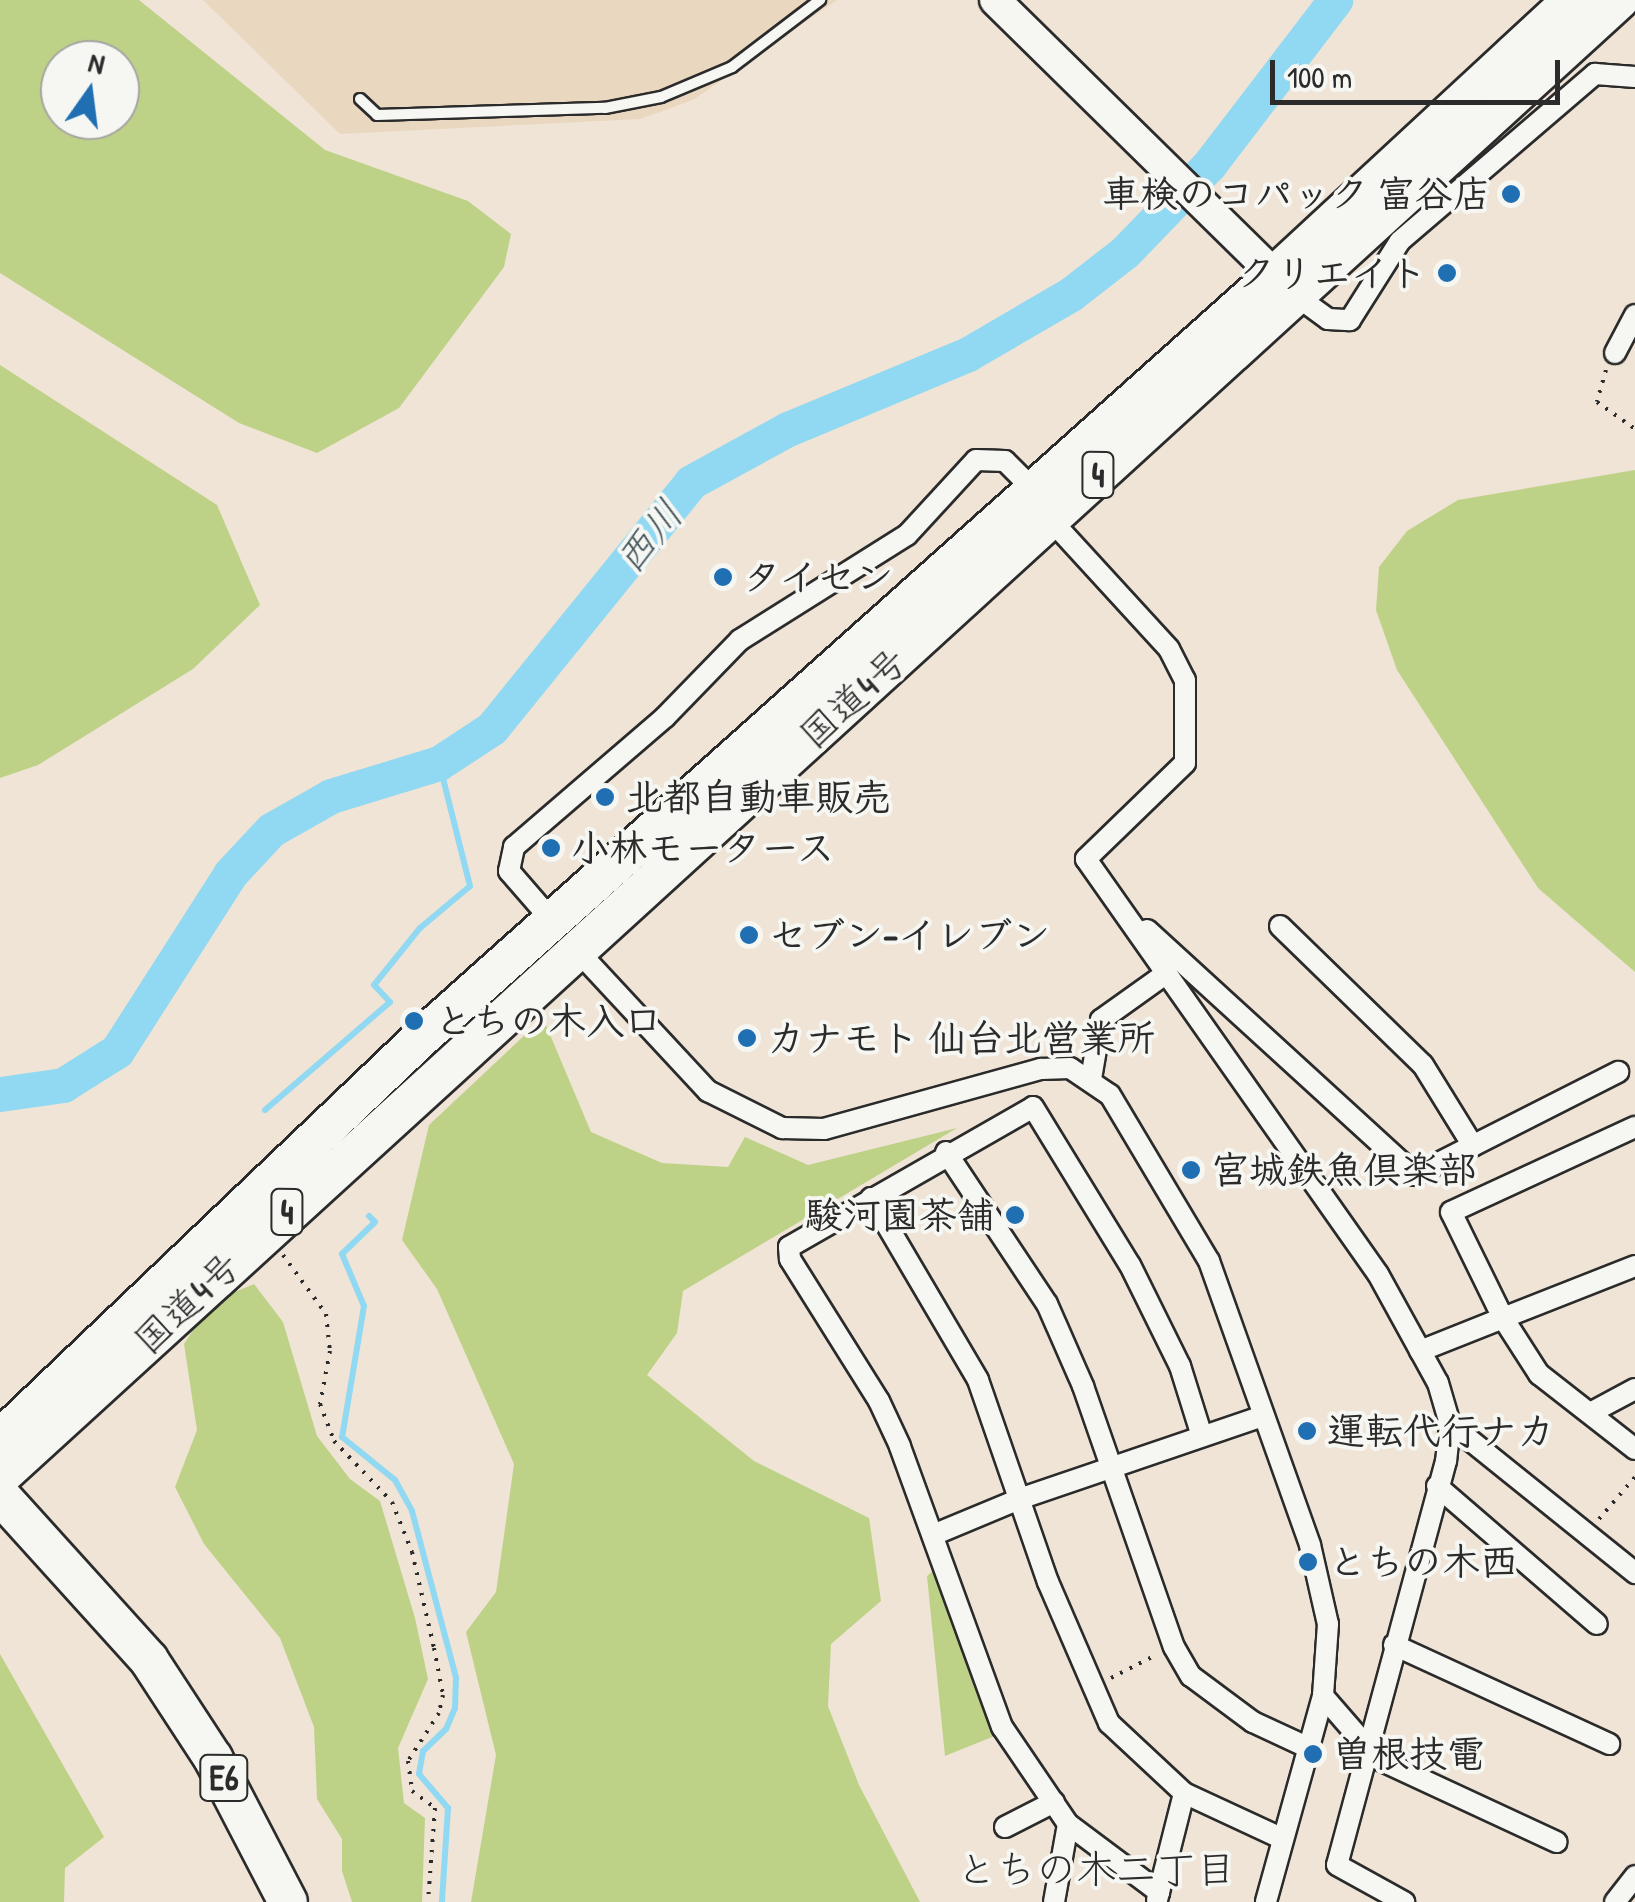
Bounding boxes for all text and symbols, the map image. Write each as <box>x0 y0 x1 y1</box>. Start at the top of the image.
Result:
north arrow <box>40 40 140 140</box>
scale bar <box>1275 40 1565 102</box>
text: N <box>85 43 109 83</box>
text: 100 m <box>1287 57 1352 97</box>
place label: 車検のコパック 富谷店 <box>1102 171 1491 217</box>
marker: 車検のコパック 富谷店 <box>1500 183 1522 205</box>
place label: クリエイト <box>1237 250 1427 296</box>
marker: クリエイト <box>1436 262 1458 284</box>
road number: 4 <box>1080 445 1116 505</box>
water label: 西川 <box>604 490 692 582</box>
place label: タイセン <box>743 554 895 600</box>
marker: タイセン <box>712 566 734 588</box>
street label: 国道4号 <box>790 638 916 758</box>
place label: 北都自動車販売 <box>625 774 891 820</box>
marker: 北都自動車販売 <box>594 786 616 808</box>
place label: 小林モータース <box>571 825 837 871</box>
marker: 小林モータース <box>540 837 562 859</box>
place label: セブン-イレブン <box>769 912 1050 958</box>
marker: セブン-イレブン <box>738 924 760 946</box>
place label: とちの木入口 <box>434 998 662 1044</box>
marker: とちの木入口 <box>403 1010 425 1032</box>
place label: カナモト 仙台北営業所 <box>767 1015 1156 1061</box>
marker: カナモト 仙台北営業所 <box>736 1027 758 1049</box>
place label: 宮城鉄魚倶楽部 <box>1211 1147 1477 1193</box>
marker: 宮城鉄魚倶楽部 <box>1180 1159 1202 1181</box>
road number: 4 <box>270 1182 304 1242</box>
place label: 駿河園茶舗 <box>805 1192 995 1238</box>
marker: 駿河園茶舗 <box>1004 1204 1026 1226</box>
street label: 国道4号 <box>125 1243 249 1363</box>
place label: 運転代行ナカ <box>1327 1408 1555 1454</box>
marker: 運転代行ナカ <box>1296 1420 1318 1442</box>
place label: とちの木西 <box>1328 1539 1518 1585</box>
marker: とちの木西 <box>1297 1551 1319 1573</box>
place label: 曽根技電 <box>1333 1731 1485 1777</box>
marker: 曽根技電 <box>1302 1743 1324 1765</box>
road number: E6 <box>199 1748 249 1808</box>
district label: とちの木二丁目 <box>956 1844 1236 1892</box>

